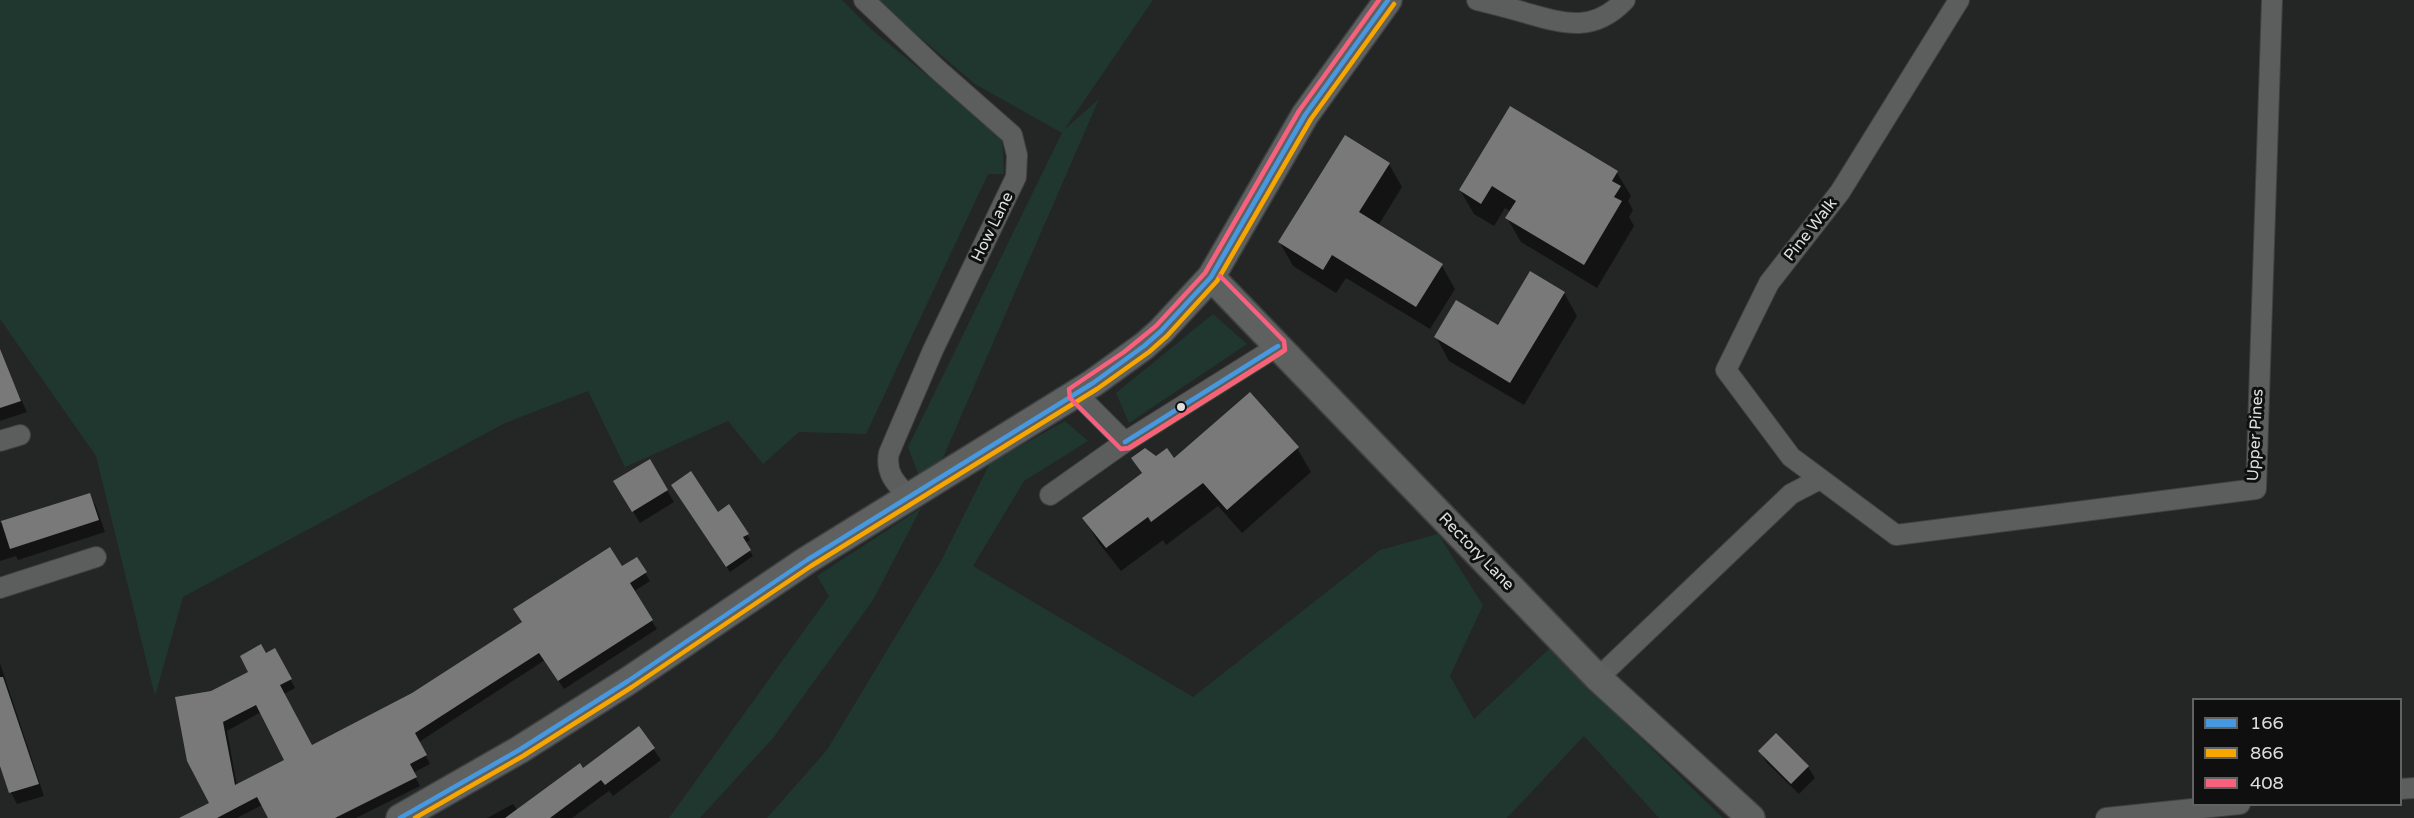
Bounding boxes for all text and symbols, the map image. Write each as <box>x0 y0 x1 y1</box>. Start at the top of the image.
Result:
street label: How Lane <box>968 189 1018 265</box>
street label: Pine Walk <box>1780 195 1842 265</box>
street label: Upper Pines <box>2244 388 2268 482</box>
unlabelled marker <box>1175 401 1187 413</box>
street label: Rectory Lane <box>1434 509 1518 595</box>
legend <box>2192 698 2402 806</box>
text: 166 <box>2250 712 2284 734</box>
text: 866 <box>2250 742 2284 764</box>
text: 408 <box>2250 772 2284 794</box>

